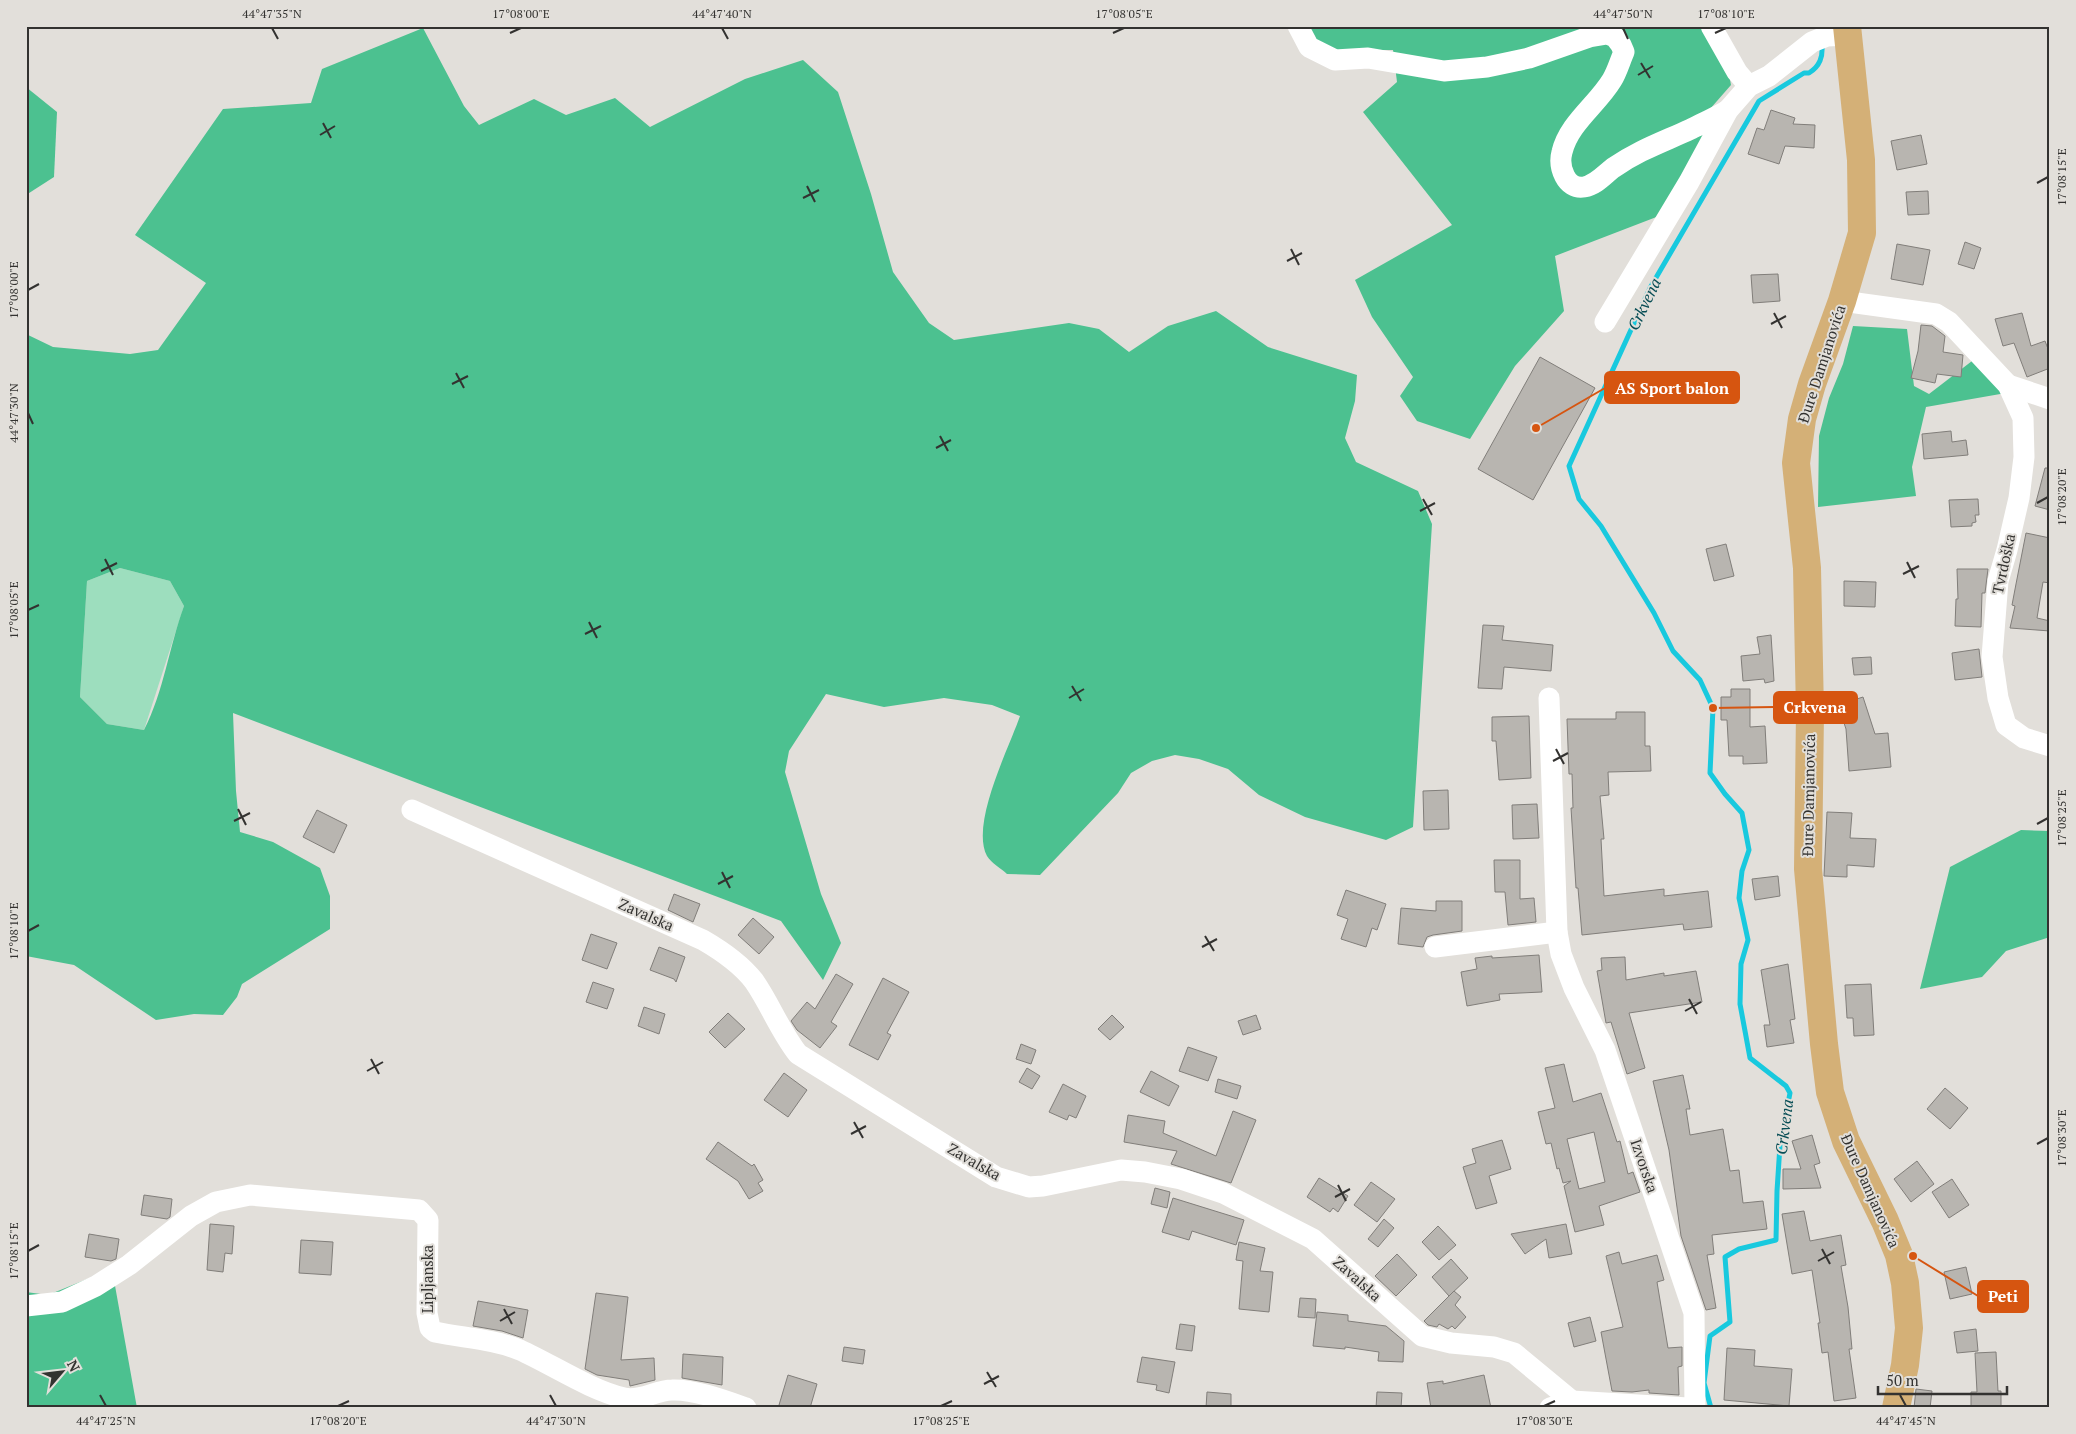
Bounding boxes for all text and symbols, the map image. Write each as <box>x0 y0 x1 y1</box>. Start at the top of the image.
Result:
text: 44°47'35"N <box>242 6 302 21</box>
text: 17°08'00"E <box>492 6 550 21</box>
text: 44°47'40"N <box>692 6 752 21</box>
text: 17°08'05"E <box>1095 6 1153 21</box>
text: 44°47'50"N <box>1593 6 1653 21</box>
text: 17°08'10"E <box>1697 6 1755 21</box>
text: 17°08'15"E <box>2054 148 2069 206</box>
text: 17°08'00"E <box>6 261 21 319</box>
water label: Crkvena <box>1622 274 1666 334</box>
street label: Đure Damjanovića <box>1793 302 1850 425</box>
callout: AS Sport balon <box>1605 372 1739 403</box>
text: AS Sport balon <box>1615 377 1730 399</box>
text: 44°47'30"N <box>6 383 21 443</box>
text: 17°08'20"E <box>2054 468 2069 526</box>
street label: Tvrdoška <box>1987 531 2019 596</box>
text: 17°08'05"E <box>6 581 21 639</box>
callout: Crkvena <box>1774 692 1857 723</box>
text: Crkvena <box>1784 696 1847 718</box>
street label: Đure Damjanovića <box>1797 733 1819 857</box>
text: 17°08'25"E <box>2054 789 2069 847</box>
street label: Zavalska <box>616 893 677 935</box>
text: 17°08'10"E <box>6 902 21 960</box>
water label: Crkvena <box>1770 1098 1798 1156</box>
text: 17°08'30"E <box>2054 1109 2069 1167</box>
street label: Đure Damjanovića <box>1837 1130 1905 1251</box>
street label: Izvorska <box>1626 1136 1664 1196</box>
street label: Zavalska <box>944 1138 1005 1185</box>
text: 17°08'15"E <box>6 1222 21 1280</box>
street label: Lipljanska <box>417 1244 437 1313</box>
street label: Zavalska <box>1329 1251 1386 1305</box>
callout: Peti <box>1978 1281 2028 1312</box>
text: Peti <box>1988 1285 2018 1307</box>
north arrow <box>38 1346 88 1396</box>
text: N <box>63 1357 85 1375</box>
scale bar <box>1878 1364 2007 1396</box>
text: 50 m <box>1886 1370 1919 1390</box>
text: 44°47'25"N <box>76 1413 136 1428</box>
text: 17°08'20"E <box>309 1413 367 1428</box>
text: 44°47'30"N <box>526 1413 586 1428</box>
text: 17°08'25"E <box>912 1413 970 1428</box>
text: 17°08'30"E <box>1515 1413 1573 1428</box>
text: 44°47'45"N <box>1876 1413 1936 1428</box>

